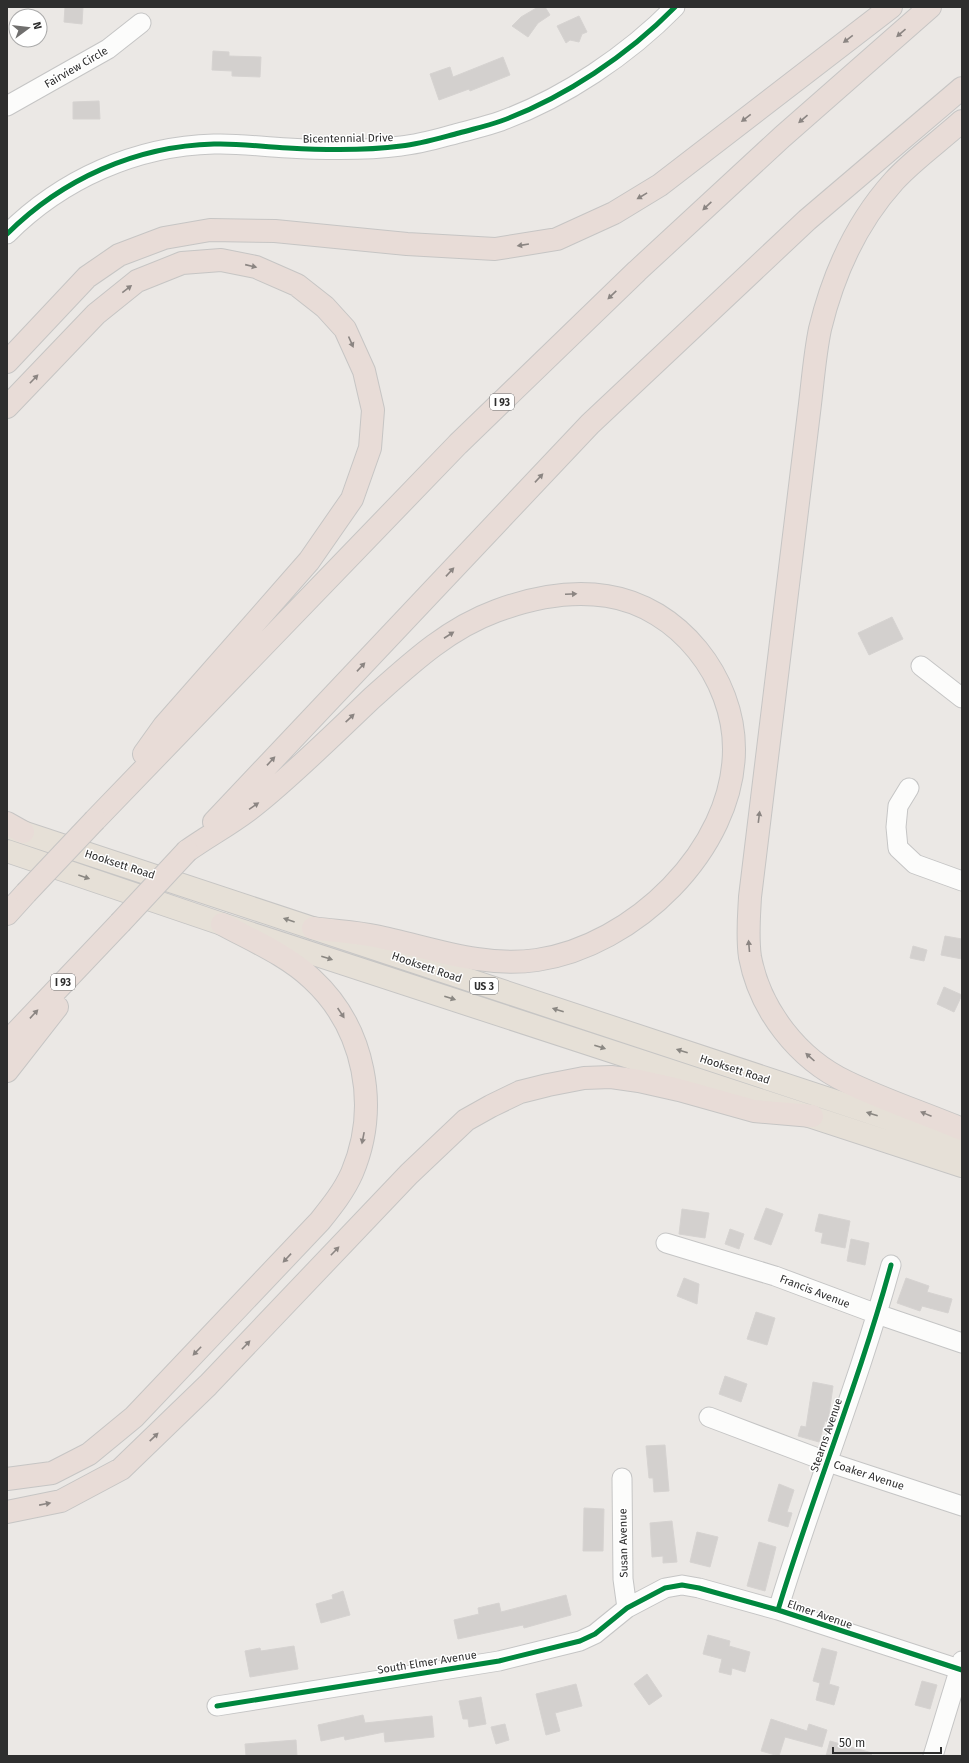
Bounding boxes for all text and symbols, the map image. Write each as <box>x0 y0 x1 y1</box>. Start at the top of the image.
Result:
north arrow <box>8 8 48 48</box>
text: N <box>30 20 44 31</box>
one-way arrow <box>896 28 906 37</box>
one-way arrow <box>843 34 854 43</box>
street label: Fairview Circle <box>42 44 110 91</box>
one-way arrow <box>740 114 751 122</box>
one-way arrow <box>798 114 809 123</box>
street label: Bicentennial Drive <box>302 131 394 146</box>
one-way arrow <box>636 193 648 200</box>
one-way arrow <box>702 201 712 211</box>
one-way arrow <box>517 242 529 248</box>
one-way arrow <box>244 264 257 270</box>
one-way arrow <box>122 285 133 293</box>
one-way arrow <box>607 290 617 300</box>
one-way arrow <box>348 336 354 348</box>
one-way arrow <box>29 374 39 384</box>
road number: I 93 <box>490 394 514 410</box>
one-way arrow <box>535 473 544 483</box>
one-way arrow <box>445 568 454 577</box>
one-way arrow <box>565 591 577 598</box>
one-way arrow <box>444 631 455 638</box>
one-way arrow <box>356 662 365 672</box>
one-way arrow <box>345 714 356 723</box>
one-way arrow <box>266 756 276 766</box>
one-way arrow <box>249 802 259 810</box>
one-way arrow <box>756 810 763 823</box>
street label: Hooksett Road <box>83 847 157 882</box>
one-way arrow <box>78 874 90 880</box>
one-way arrow <box>283 917 295 923</box>
one-way arrow <box>746 940 753 952</box>
street label: Hooksett Road <box>390 949 464 986</box>
one-way arrow <box>321 955 333 961</box>
road number: I 93 <box>51 974 75 990</box>
road number: US 3 <box>470 978 498 994</box>
one-way arrow <box>445 995 457 1001</box>
one-way arrow <box>552 1007 564 1013</box>
one-way arrow <box>337 1008 345 1018</box>
one-way arrow <box>29 1009 38 1019</box>
one-way arrow <box>595 1044 607 1050</box>
one-way arrow <box>675 1048 687 1054</box>
street label: Hooksett Road <box>698 1052 772 1087</box>
one-way arrow <box>805 1052 815 1062</box>
one-way arrow <box>865 1111 877 1117</box>
one-way arrow <box>920 1111 931 1117</box>
one-way arrow <box>359 1132 365 1144</box>
one-way arrow <box>331 1246 340 1256</box>
one-way arrow <box>282 1253 292 1263</box>
street label: Francis Avenue <box>778 1272 852 1311</box>
one-way arrow <box>241 1340 251 1350</box>
one-way arrow <box>192 1346 202 1356</box>
street label: Stearns Avenue <box>808 1397 845 1474</box>
one-way arrow <box>149 1432 159 1442</box>
street label: Coaker Avenue <box>832 1458 906 1493</box>
one-way arrow <box>39 1501 51 1507</box>
street label: Susan Avenue <box>616 1508 631 1578</box>
street label: Elmer Avenue <box>786 1597 854 1632</box>
street label: South Elmer Avenue <box>377 1648 478 1677</box>
scale bar <box>833 1729 941 1755</box>
text: 50 m <box>839 1736 865 1750</box>

